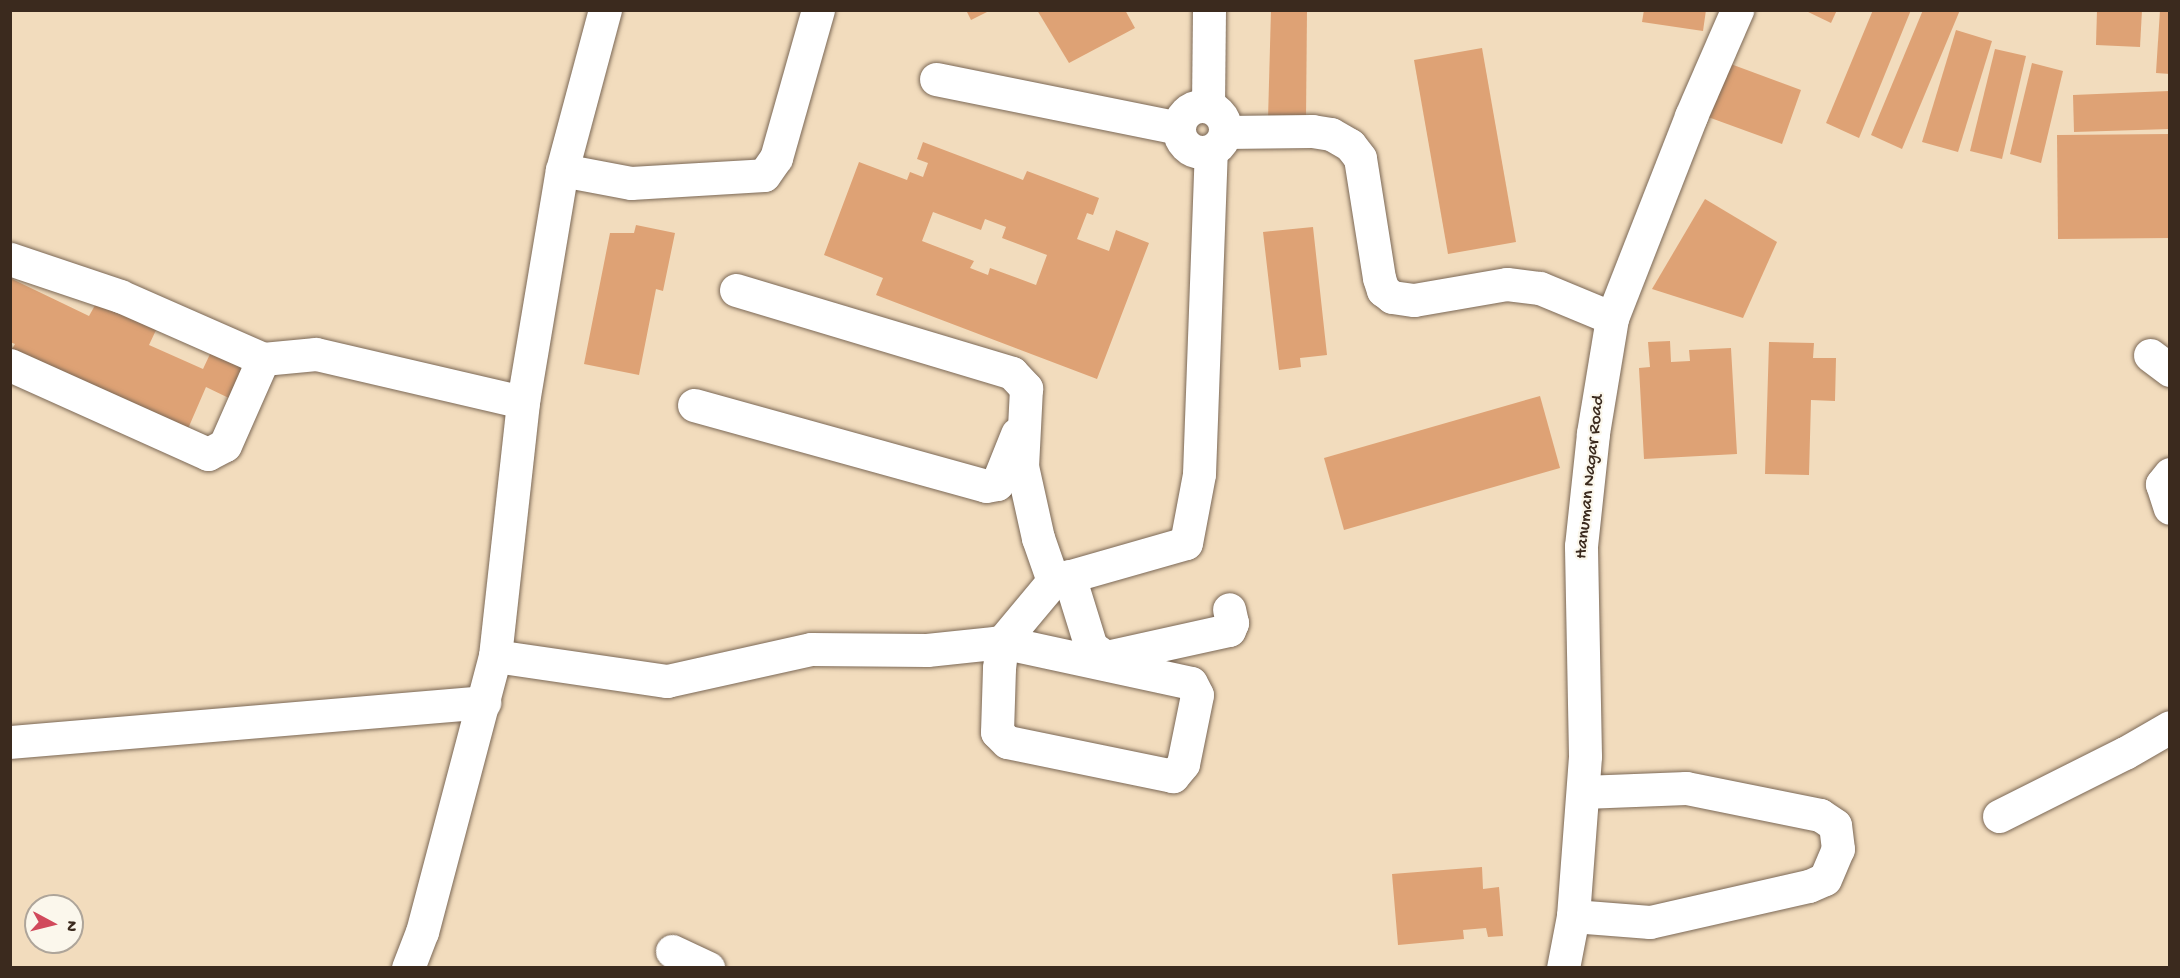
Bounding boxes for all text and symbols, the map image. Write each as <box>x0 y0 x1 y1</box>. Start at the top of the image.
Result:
street label: Hanuman Nagar Road <box>1572 394 1610 560</box>
north arrow <box>24 894 84 954</box>
text: N <box>60 920 80 932</box>

